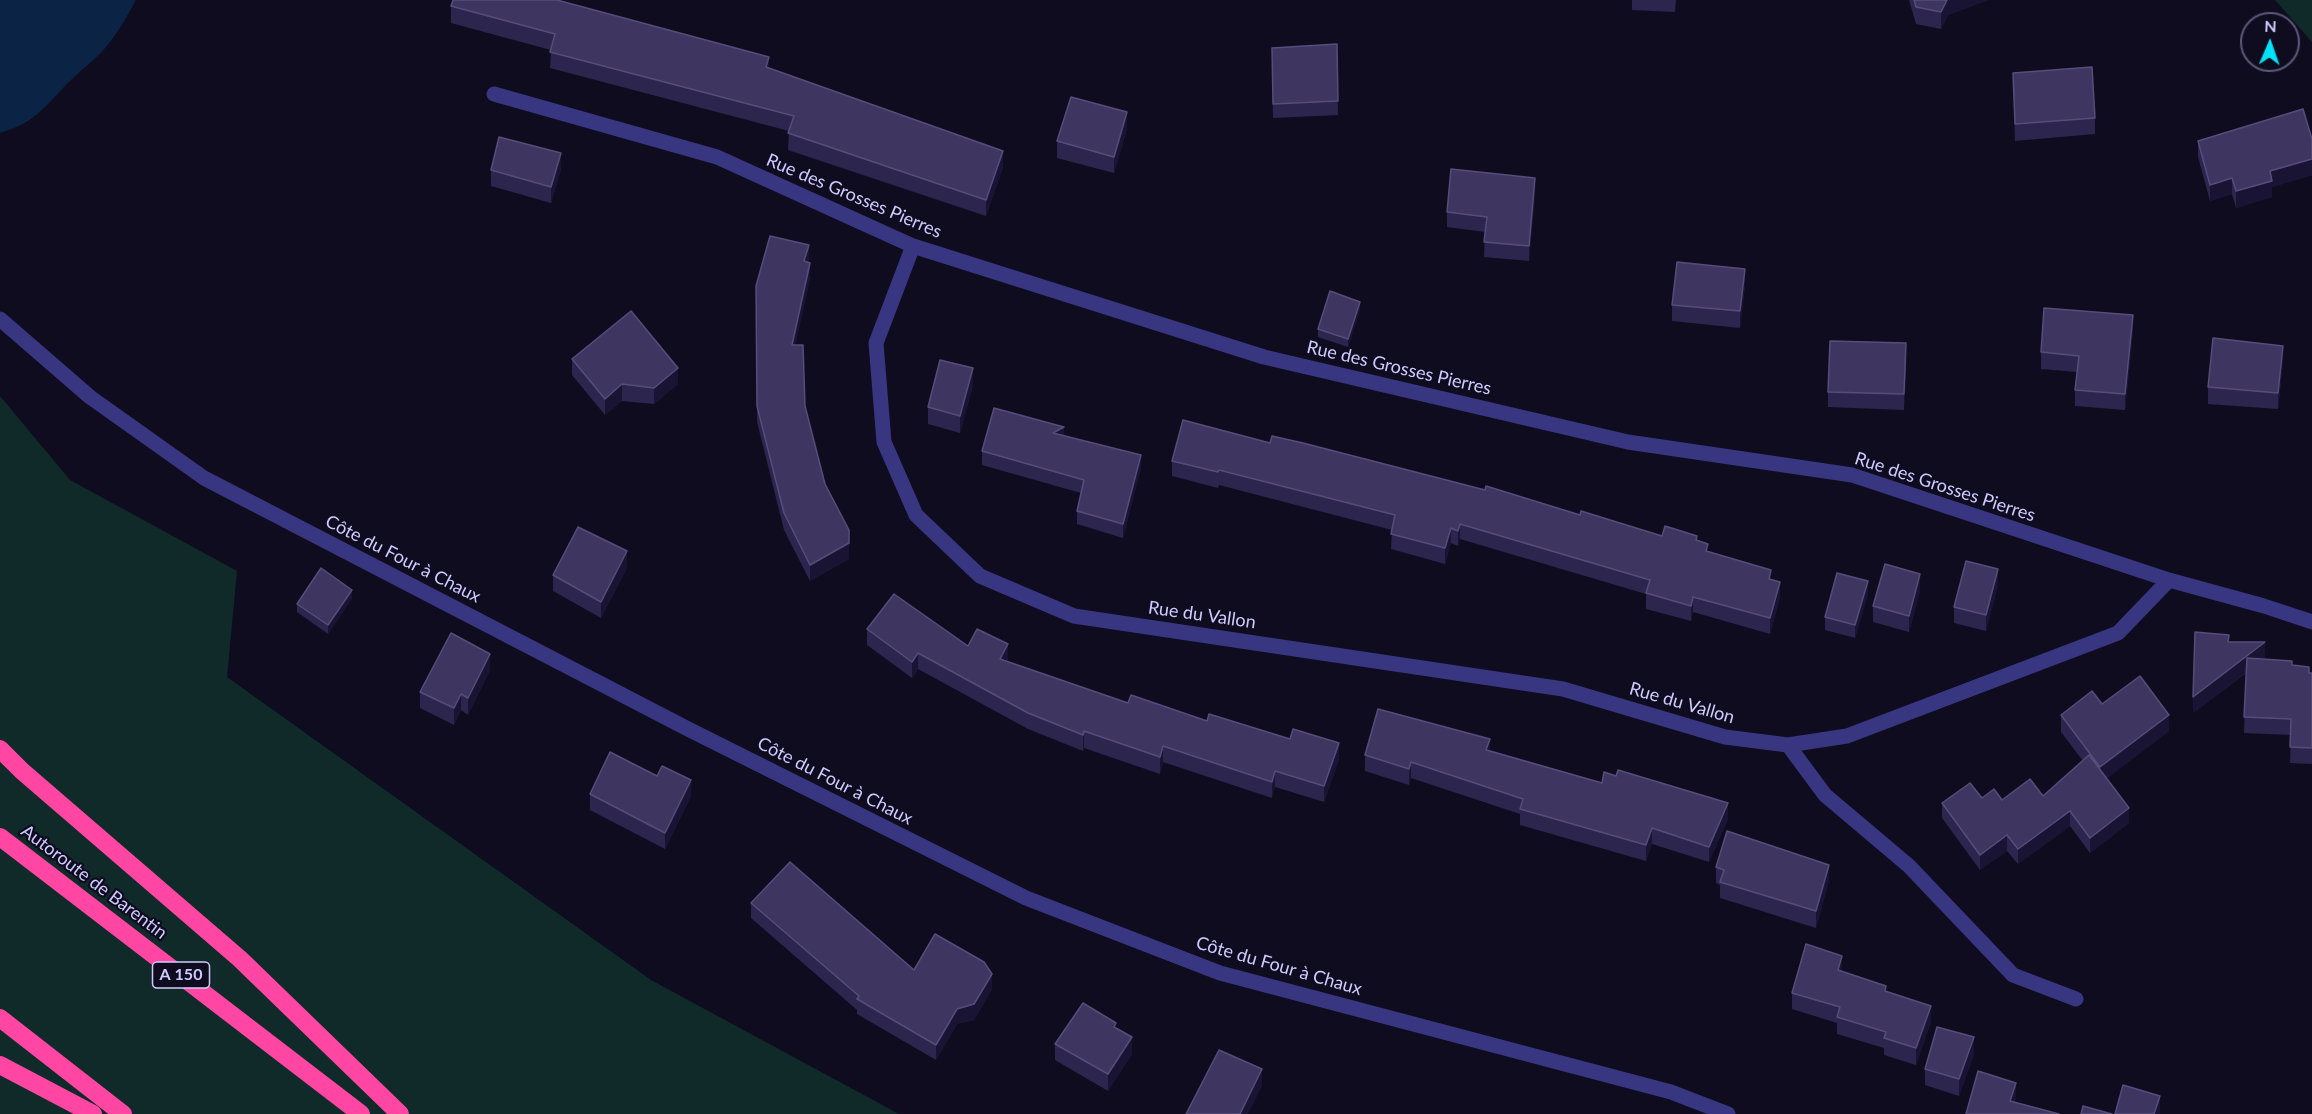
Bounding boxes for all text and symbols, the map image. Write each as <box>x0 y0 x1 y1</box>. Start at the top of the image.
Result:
north arrow <box>2240 12 2300 72</box>
text: N <box>2264 16 2277 35</box>
street label: Rue des Grosses Pierres <box>763 149 945 243</box>
street label: Rue des Grosses Pierres <box>1305 336 1493 400</box>
street label: Rue des Grosses Pierres <box>1852 448 2038 526</box>
street label: Côte du Four à Chaux <box>322 510 484 608</box>
street label: Rue du Vallon <box>1147 597 1257 633</box>
street label: Rue du Vallon <box>1627 678 1737 728</box>
street label: Côte du Four à Chaux <box>754 732 916 830</box>
street label: Autoroute de Barentin <box>17 820 171 944</box>
street label: Côte du Four à Chaux <box>1194 932 1364 1000</box>
road number: A 150 <box>152 962 210 988</box>

